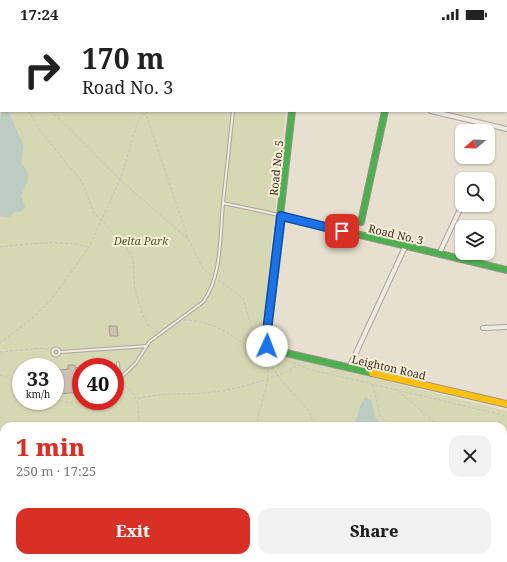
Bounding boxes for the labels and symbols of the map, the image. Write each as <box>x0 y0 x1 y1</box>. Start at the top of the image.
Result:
north arrow <box>455 124 495 164</box>
street label: Road No. 5 <box>266 139 286 197</box>
pin <box>325 214 359 248</box>
street label: Road No. 3 <box>367 220 425 248</box>
park label: Delta Park <box>113 233 169 248</box>
position arrow <box>246 325 288 367</box>
street label: Leighton Road <box>350 351 428 383</box>
speed limit sign: 40 <box>72 358 124 410</box>

